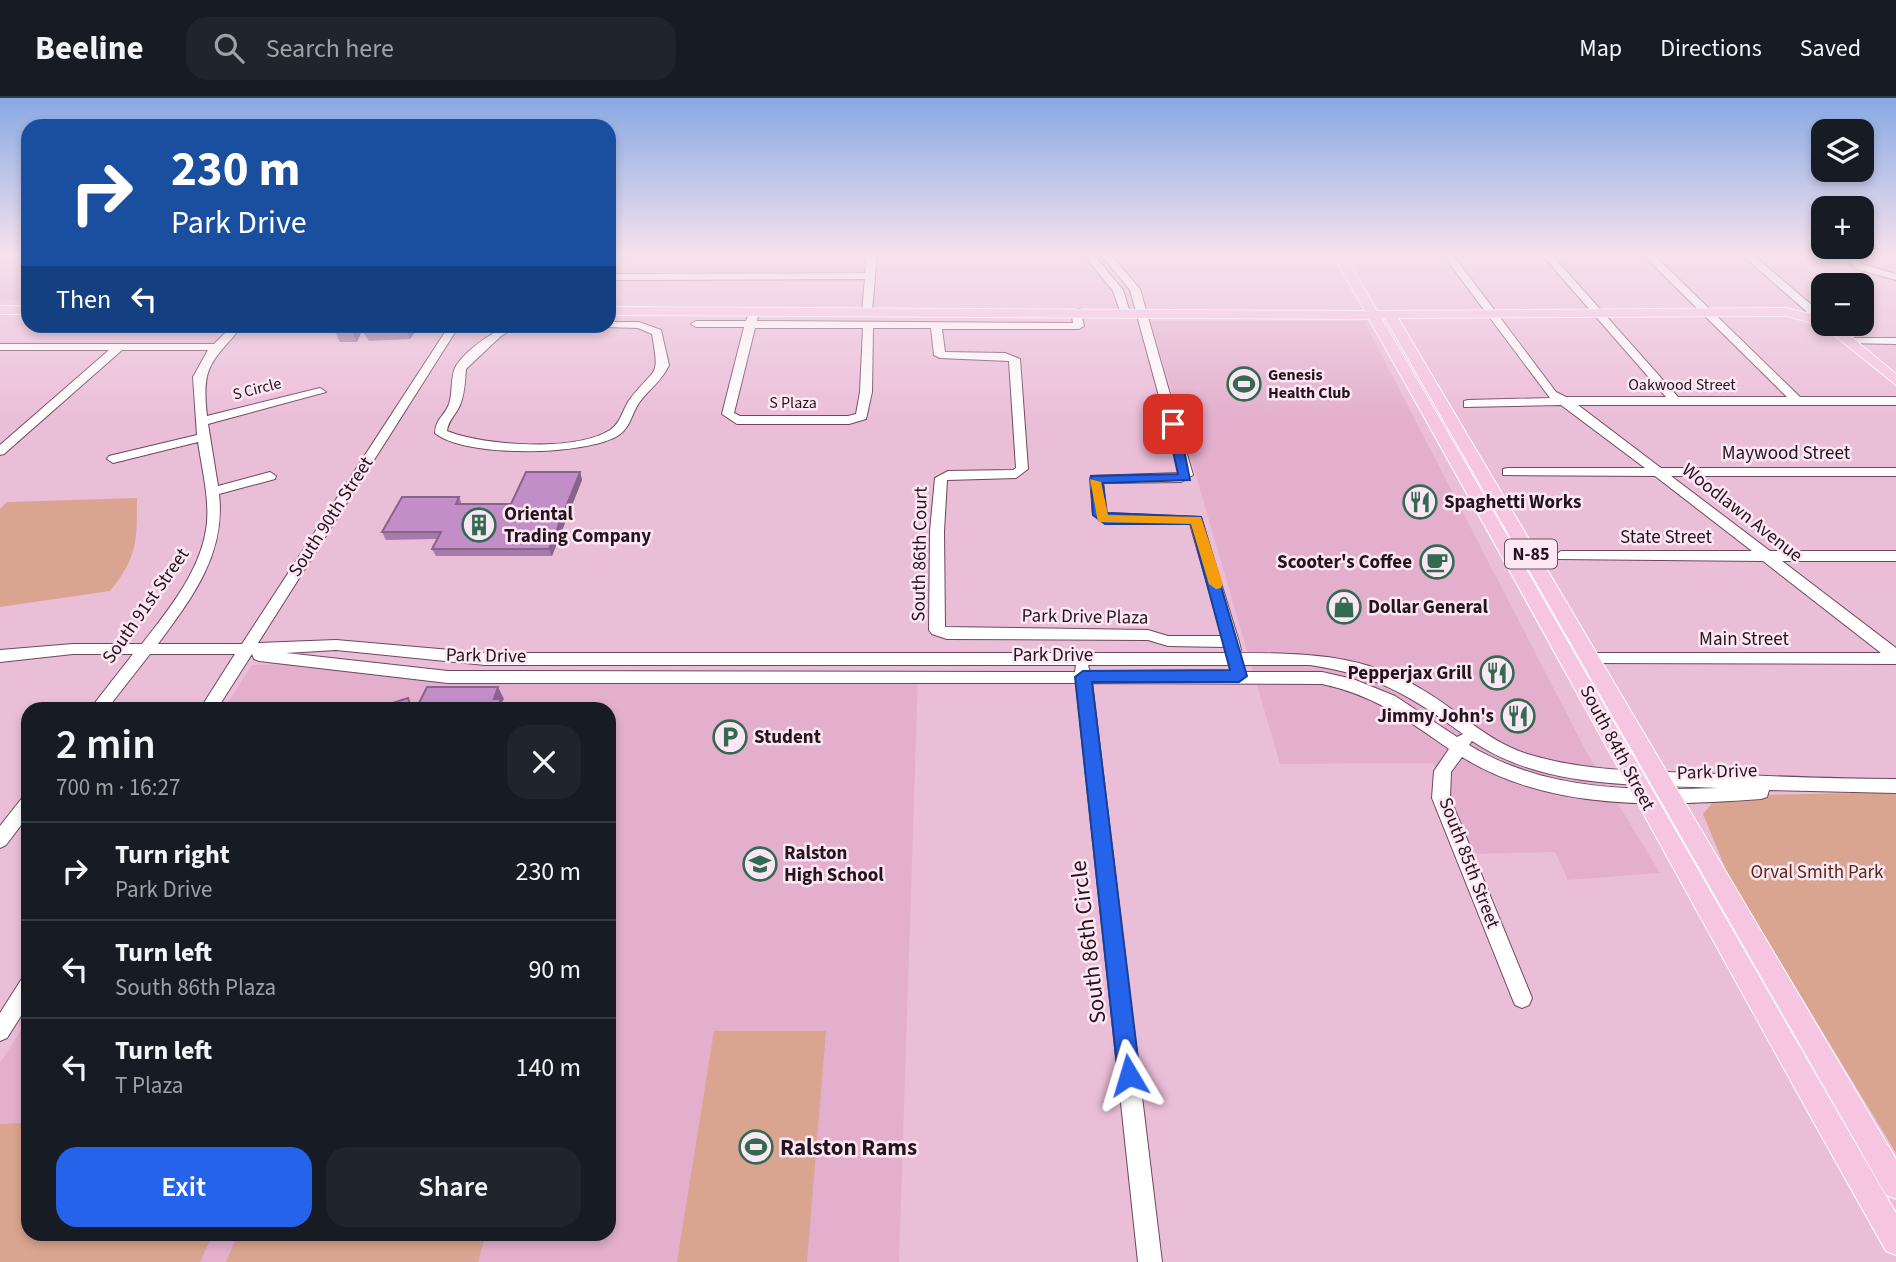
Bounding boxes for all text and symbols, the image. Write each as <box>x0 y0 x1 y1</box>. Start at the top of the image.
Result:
search box <box>186 17 676 80</box>
text: Beeline <box>35 25 144 72</box>
icon: search <box>210 29 248 67</box>
text: Search here <box>266 30 394 67</box>
text: Map <box>1579 31 1622 66</box>
text: Directions <box>1660 31 1762 66</box>
text: Saved <box>1800 31 1861 66</box>
map controls <box>1811 119 1874 336</box>
button: layers <box>1811 119 1874 182</box>
text: 230 m <box>171 135 300 205</box>
icon: right <box>56 147 147 238</box>
button: + <box>1811 196 1874 259</box>
text: Park Drive <box>171 200 307 246</box>
button: − <box>1811 273 1874 336</box>
icon: left <box>125 280 163 318</box>
text: Then <box>56 281 111 318</box>
place label: Genesis Health Club <box>1268 364 1351 404</box>
sports icon: Genesis Health Club <box>1225 365 1263 403</box>
street label: S Circle <box>230 372 284 406</box>
street label: Oakwood Street <box>1628 374 1736 396</box>
street label: S Plaza <box>769 392 817 414</box>
pin <box>1143 394 1203 454</box>
icon: arrive <box>1154 405 1192 443</box>
street label: Maywood Street <box>1722 440 1851 467</box>
street label: South 90th Street <box>282 451 380 582</box>
street label: Woodlawn Avenue <box>1676 457 1808 569</box>
restaurant icon: Spaghetti Works <box>1401 483 1439 521</box>
street label: South 86th Court <box>905 486 935 622</box>
place label: Spaghetti Works <box>1444 489 1582 516</box>
place label: Oriental Trading Company <box>504 501 651 550</box>
building icon: Oriental Trading Company <box>460 506 498 544</box>
street label: State Street <box>1620 524 1713 551</box>
road number: N-85 <box>1505 540 1557 568</box>
street label: South 91st Street <box>96 542 196 669</box>
cafe icon: Scooter's Coffee <box>1418 543 1456 581</box>
place label: Scooter's Coffee <box>1277 549 1412 576</box>
shop icon: Dollar General <box>1325 588 1363 626</box>
place label: Dollar General <box>1368 594 1489 621</box>
street label: Park Drive Plaza <box>1021 602 1149 632</box>
street label: Main Street <box>1699 626 1790 653</box>
street label: Park Drive <box>446 642 526 670</box>
street label: Park Drive <box>1013 642 1093 669</box>
restaurant icon: Pepperjax Grill <box>1478 654 1516 692</box>
place label: Pepperjax Grill <box>1347 660 1473 687</box>
street label: South 84th Street <box>1573 681 1662 816</box>
restaurant icon: Jimmy John's <box>1499 697 1537 735</box>
place label: Jimmy John's <box>1377 703 1494 730</box>
text: 2 min <box>56 715 156 775</box>
parking icon: Student <box>711 718 749 756</box>
place label: Student <box>754 724 821 751</box>
button: close <box>507 725 581 799</box>
street label: Park Drive <box>1676 757 1758 787</box>
text: 700 m · 16:27 <box>56 771 180 804</box>
street label: South 85th Street <box>1432 794 1507 933</box>
text: Turn right <box>115 836 230 873</box>
place label: Ralston High School <box>784 840 884 889</box>
school or university icon: Ralston High School <box>741 845 779 883</box>
icon: right <box>56 852 94 890</box>
text: 230 m <box>515 853 581 890</box>
street label: South 86th Circle <box>1062 858 1114 1026</box>
park label: Orval Smith Park <box>1750 859 1884 886</box>
text: Park Drive <box>115 873 212 906</box>
text: Turn left <box>115 934 212 971</box>
icon: left <box>56 950 94 988</box>
text: 90 m <box>528 951 581 988</box>
text: South 86th Plaza <box>115 971 276 1004</box>
text: Turn left <box>115 1032 212 1069</box>
position arrow <box>1092 1038 1166 1112</box>
icon: left <box>56 1048 94 1086</box>
text: 140 m <box>515 1049 581 1086</box>
text: T Plaza <box>115 1069 183 1102</box>
sports icon: Ralston Rams <box>737 1128 775 1166</box>
place label: Ralston Rams <box>780 1131 917 1164</box>
button: Exit <box>56 1147 312 1227</box>
button: Share <box>326 1147 581 1227</box>

